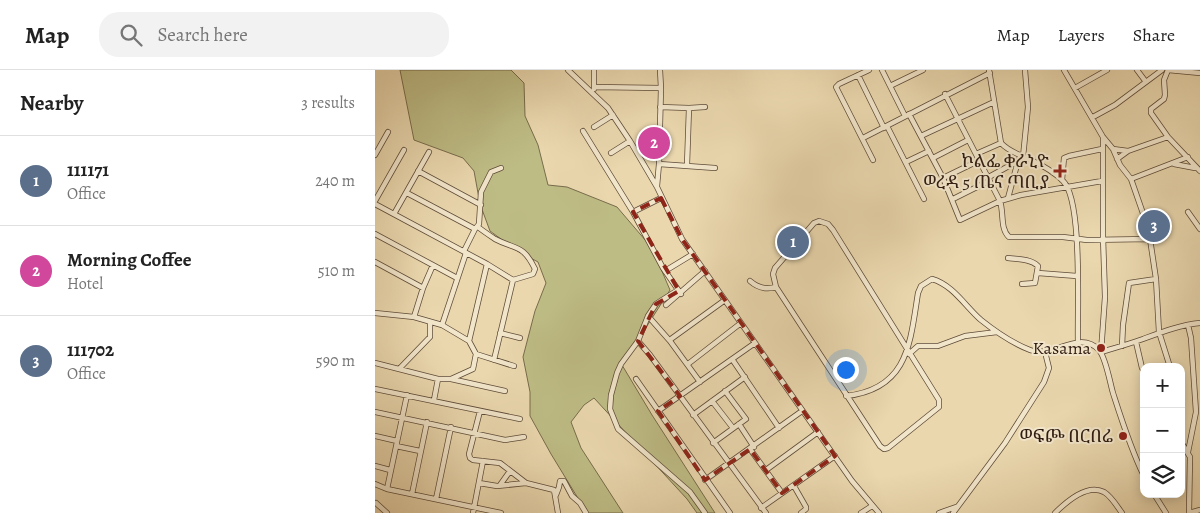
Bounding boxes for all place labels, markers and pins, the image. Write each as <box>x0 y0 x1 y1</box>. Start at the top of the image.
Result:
pin: 2 <box>638 124 670 162</box>
place label: ኮልፌ ቀራኒዮ ወረዳ 5 ጤና ጣቢያ <box>923 149 1049 194</box>
marker: ኮልፌ ቀራኒዮ ወረዳ 5 ጤና ጣቢያ <box>1053 164 1067 178</box>
pin: 3 <box>1138 207 1170 245</box>
pin: 1 <box>777 223 809 261</box>
place label: Kasama <box>1033 336 1092 360</box>
marker: Kasama <box>1095 342 1107 354</box>
place label: ወፍጮ በርበሬ <box>1020 424 1113 448</box>
marker: ወፍጮ በርበሬ <box>1117 430 1129 442</box>

